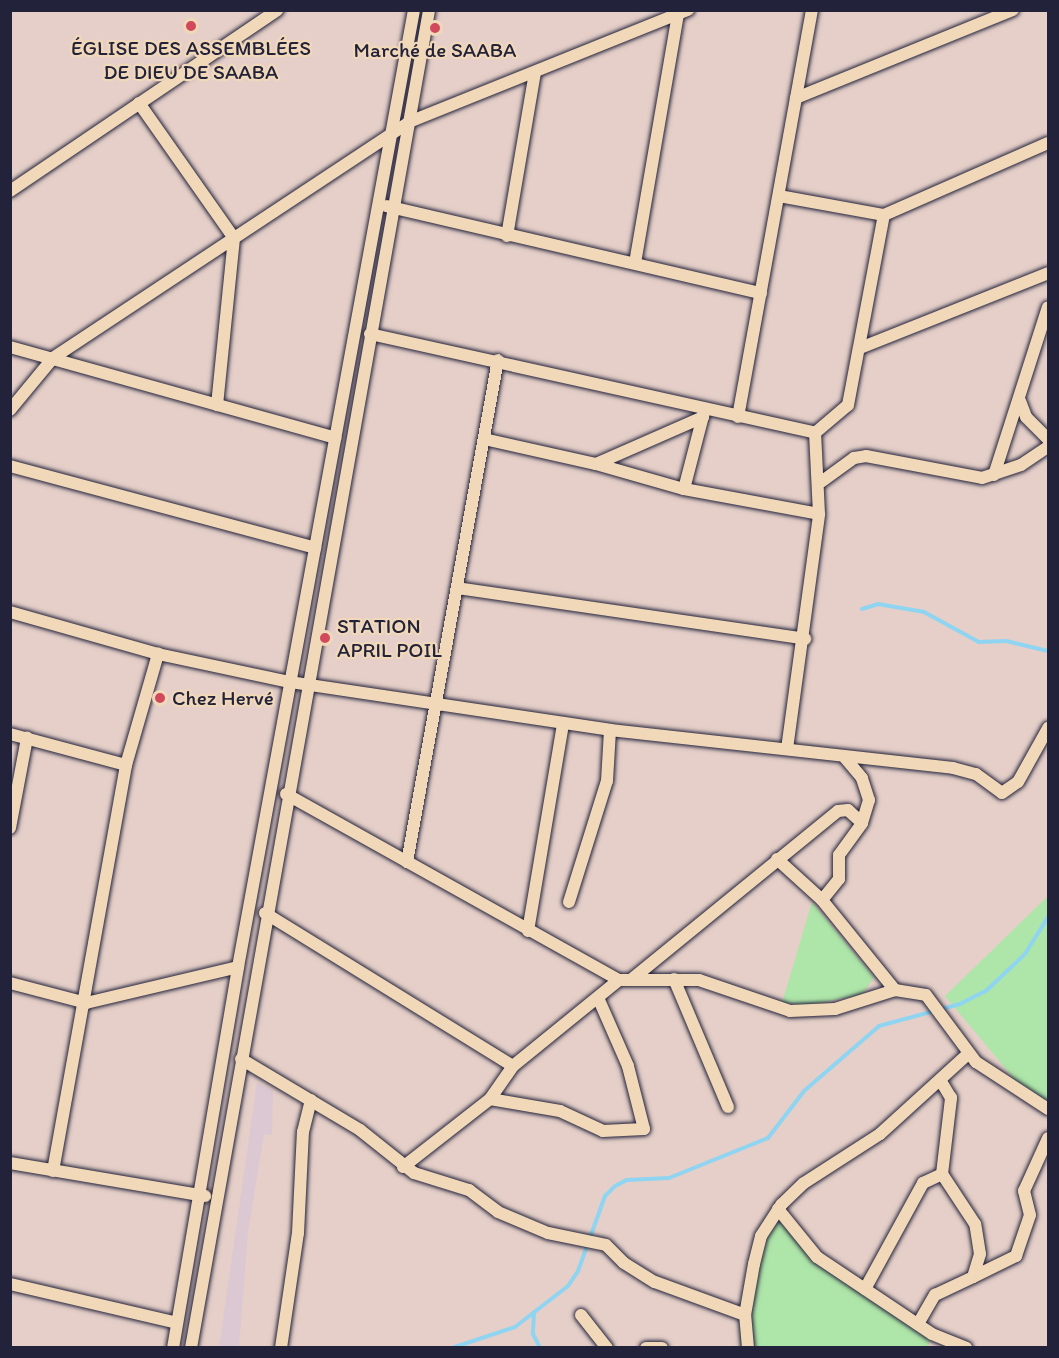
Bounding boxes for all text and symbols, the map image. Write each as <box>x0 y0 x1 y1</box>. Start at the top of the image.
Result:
marker: ÉGLISE DES ASSEMBLÉES DE DIEU DE SAABA <box>184 19 198 33</box>
marker: Marché de SAABA <box>428 21 442 35</box>
place label: ÉGLISE DES ASSEMBLÉES DE DIEU DE SAABA <box>71 35 311 85</box>
place label: Marché de SAABA <box>354 37 516 63</box>
place label: STATION APRIL POIL <box>337 613 440 663</box>
marker: STATION APRIL POIL <box>318 631 332 645</box>
place label: Chez Hervé <box>172 685 274 711</box>
marker: Chez Hervé <box>153 691 167 705</box>

